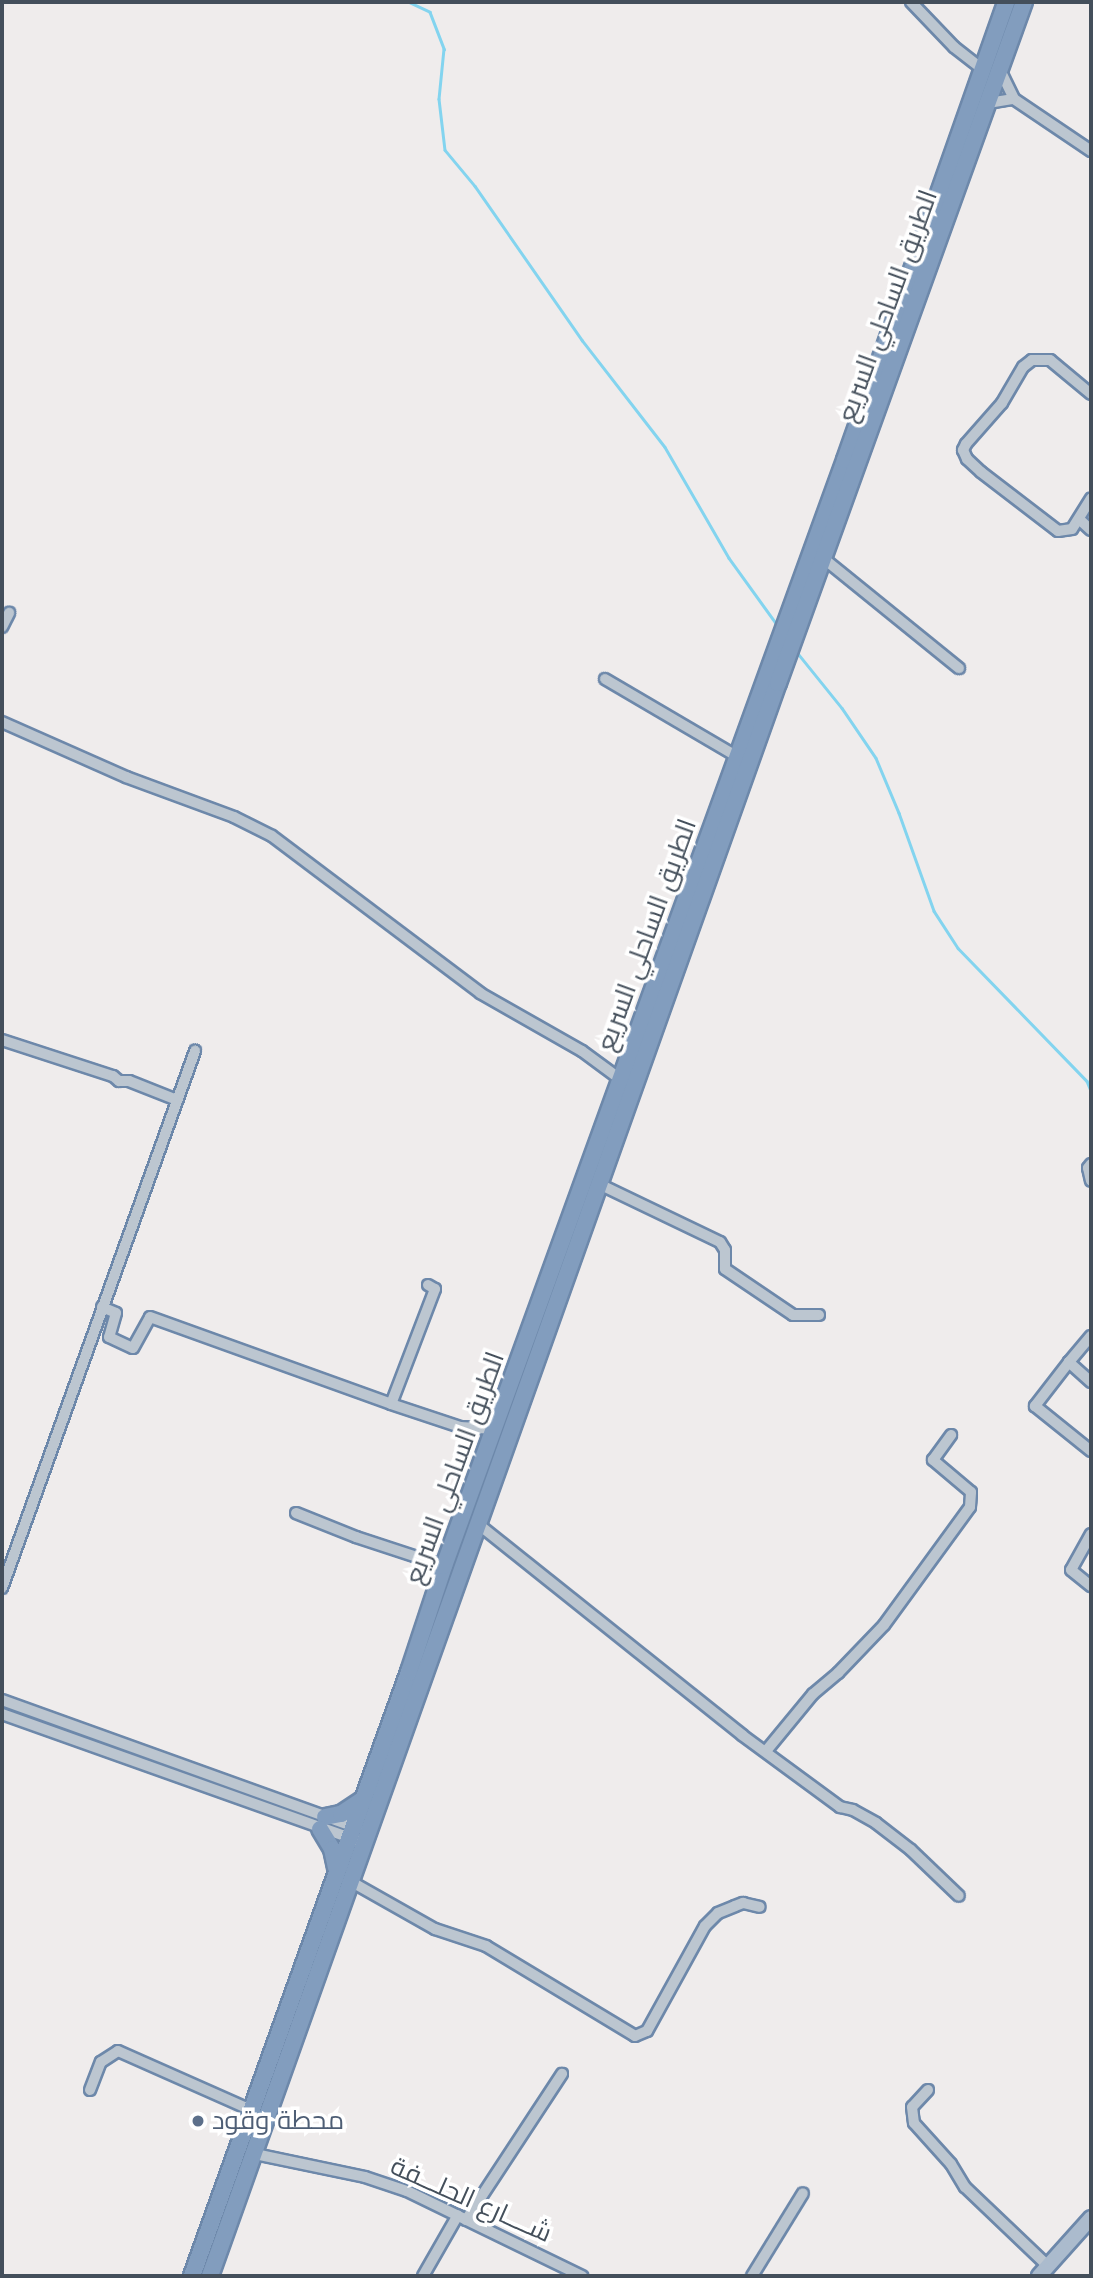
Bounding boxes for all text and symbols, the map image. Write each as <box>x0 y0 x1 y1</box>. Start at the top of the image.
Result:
street label: الطريق الساحلي السريع <box>832 186 944 426</box>
street label: الطريق الساحلي السريع <box>591 815 703 1055</box>
street label: الطريق الساحلي السريع <box>399 1348 511 1588</box>
place label: محطة وقود <box>212 2105 344 2137</box>
marker: محطة وقود <box>190 2113 206 2129</box>
street label: شــــارع الحلـــفة <box>386 2151 556 2249</box>

